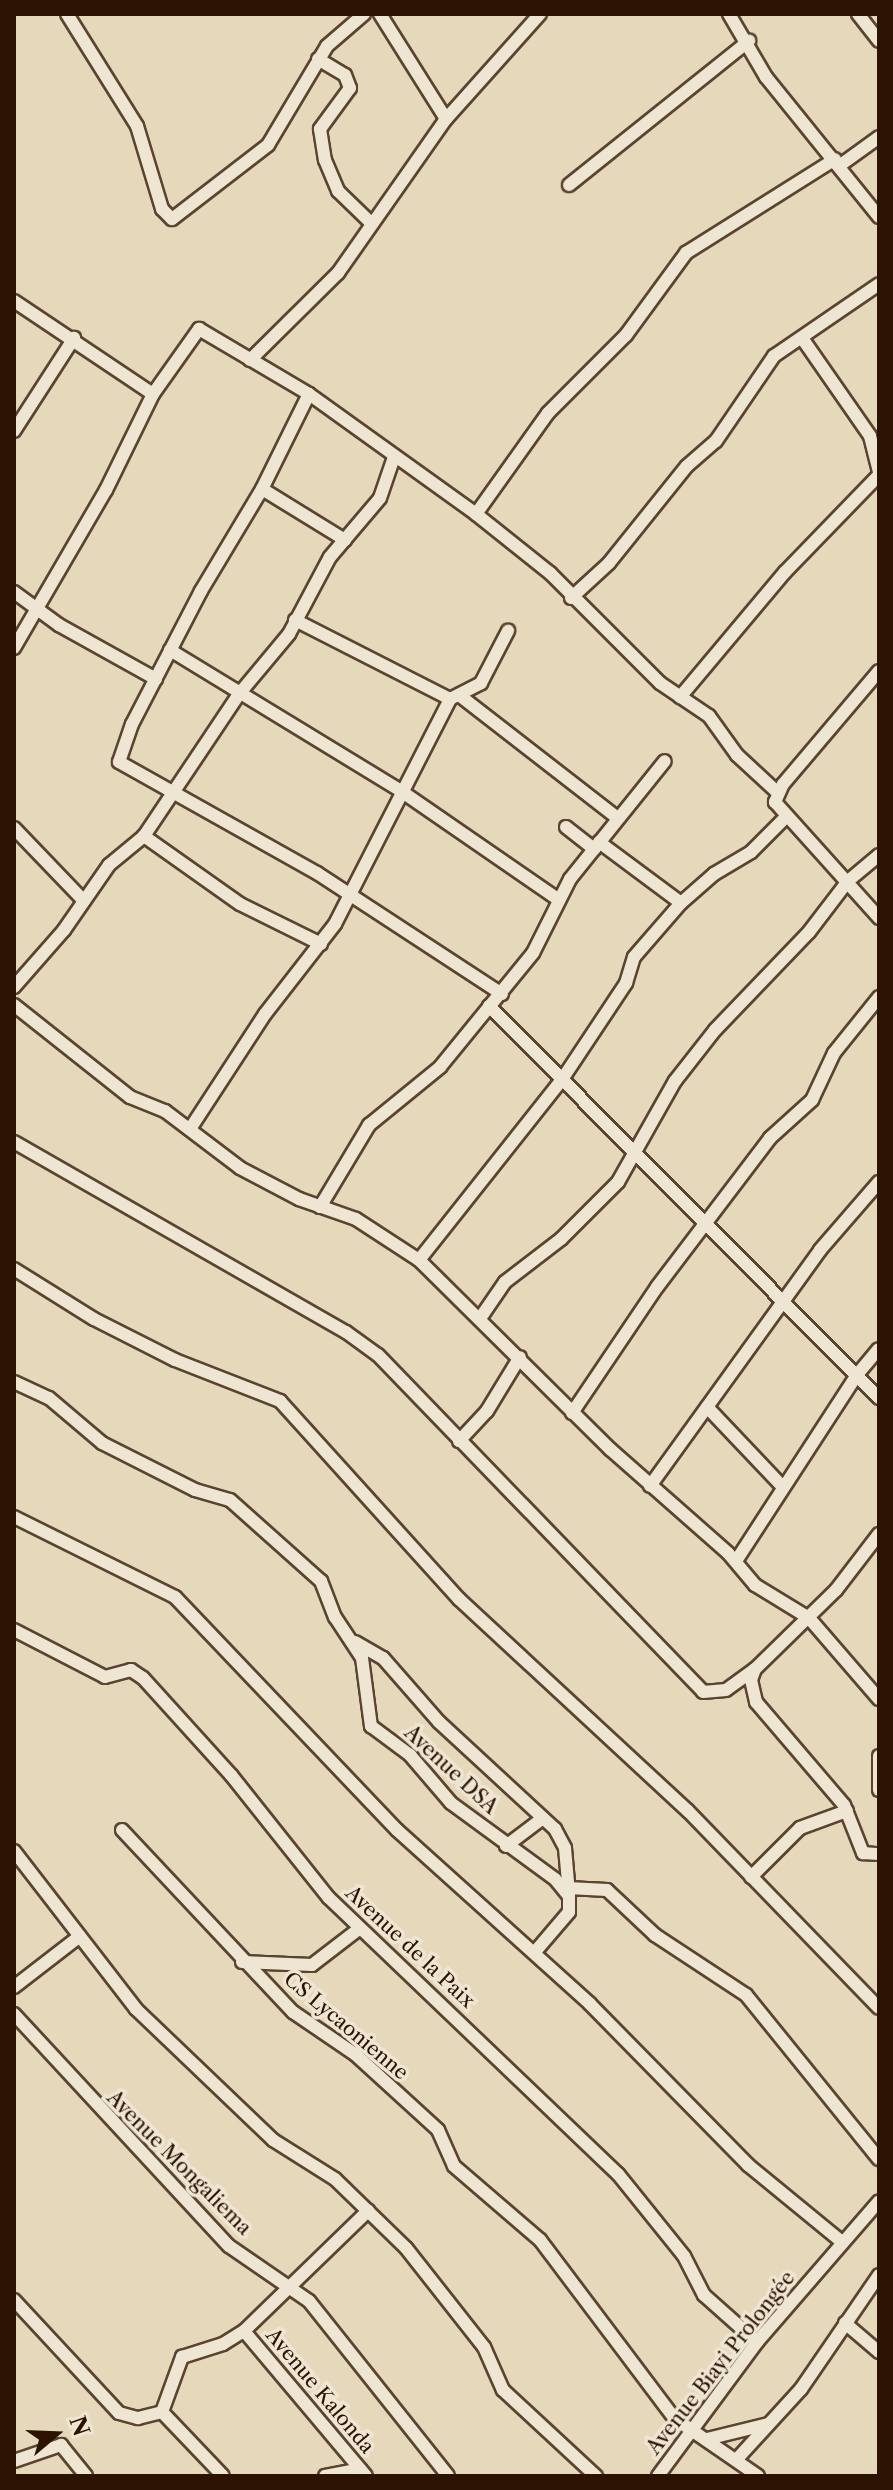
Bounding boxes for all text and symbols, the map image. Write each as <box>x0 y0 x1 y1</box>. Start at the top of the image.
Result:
street label: Avenue DSA <box>399 1721 503 1819</box>
street label: Avenue de la Paix <box>340 1881 480 2013</box>
street label: CS Lycaonienne <box>279 1967 413 2085</box>
street label: Avenue Mongaliema <box>102 2086 256 2240</box>
street label: Avenue Biayi Prolongée <box>642 2266 800 2460</box>
street label: Avenue Kalonda <box>261 2324 379 2458</box>
north arrow <box>16 2394 96 2474</box>
text: N <box>63 2413 95 2439</box>

